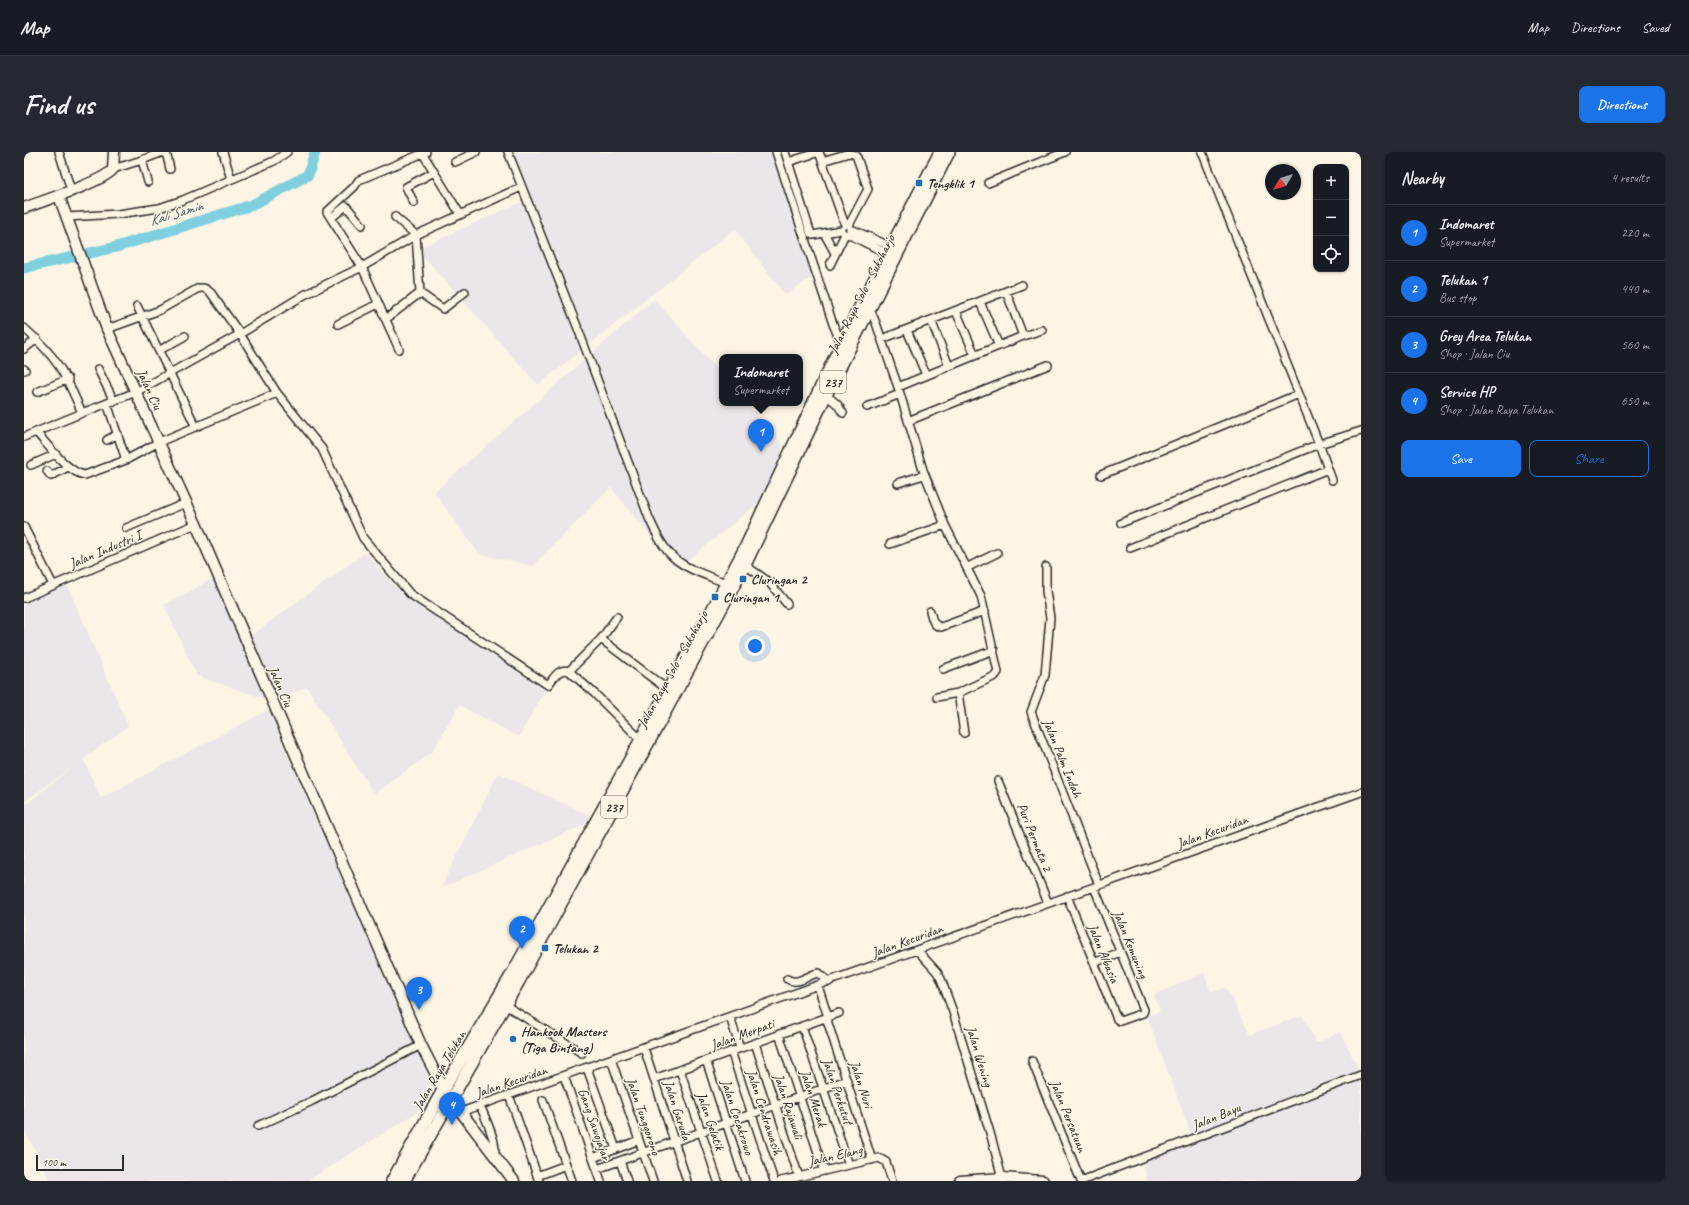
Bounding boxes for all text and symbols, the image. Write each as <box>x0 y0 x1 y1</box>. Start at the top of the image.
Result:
text: Map <box>20 16 50 40</box>
text: Map <box>1528 19 1549 36</box>
text: Directions <box>1571 19 1620 36</box>
text: Saved <box>1642 19 1669 36</box>
button: Directions <box>1579 86 1665 123</box>
text: Find us <box>24 87 94 122</box>
north arrow <box>1265 164 1301 200</box>
map controls <box>1313 164 1349 272</box>
button: + <box>1313 164 1349 200</box>
text: Nearby <box>1401 168 1444 189</box>
text: 4 results <box>1611 170 1649 186</box>
place label: Tengklik 1 <box>927 175 975 192</box>
marker: Tengklik 1 <box>914 178 924 188</box>
water label: Kali Samin <box>147 196 206 231</box>
button: − <box>1313 200 1349 236</box>
text: Indomaret <box>1439 215 1493 234</box>
text: 1 <box>1411 225 1417 241</box>
text: 220 m <box>1621 225 1649 241</box>
street label: Jalan Raya Solo - Sukoharjo <box>824 231 899 357</box>
text: Supermarket <box>1439 234 1494 250</box>
button: locate <box>1313 236 1349 272</box>
text: Telukan 1 <box>1439 271 1487 290</box>
text: 2 <box>1411 281 1417 297</box>
text: 440 m <box>1621 281 1649 297</box>
text: Bus stop <box>1439 290 1476 306</box>
text: Grey Area Telukan <box>1439 327 1531 346</box>
text: 3 <box>1411 337 1417 353</box>
text: 560 m <box>1621 337 1649 353</box>
text: Shop · Jalan Ciu <box>1439 346 1509 362</box>
popup <box>719 354 803 406</box>
text: Indomaret <box>733 363 788 382</box>
street label: Jalan Ciu <box>132 365 167 413</box>
road number: 237 <box>820 371 846 393</box>
text: Supermarket <box>733 382 789 398</box>
text: Service HP <box>1439 383 1495 402</box>
text: 4 <box>1411 393 1417 409</box>
text: 650 m <box>1621 393 1649 409</box>
text: Shop · Jalan Raya Telukan <box>1439 402 1553 418</box>
pin: 1 <box>748 419 774 452</box>
button: Save <box>1401 440 1521 477</box>
button: Share <box>1529 440 1649 477</box>
street label: Jalan Industri I <box>66 525 147 573</box>
place label: Cluringan 2 <box>751 571 808 588</box>
marker: Cluringan 2 <box>738 574 748 584</box>
place label: Cluringan 1 <box>723 589 780 606</box>
marker: Cluringan 1 <box>710 592 720 602</box>
street label: Jalan Raya Solo - Sukoharjo <box>633 607 712 732</box>
your location <box>745 636 765 656</box>
street label: Jalan Ciu <box>264 662 297 710</box>
street label: Jalan Palm Indah <box>1039 716 1087 801</box>
road number: 237 <box>601 796 627 818</box>
street label: Puri Permata 2 <box>1013 801 1057 875</box>
street label: Jalan Kecuridan <box>1173 810 1251 853</box>
street label: Jalan Kemuning <box>1109 907 1152 982</box>
pin: 2 <box>509 916 535 949</box>
street label: Jalan Kecuridan <box>868 919 946 962</box>
street label: Jalan Albasia <box>1084 920 1124 986</box>
place label: Telukan 2 <box>553 940 600 957</box>
marker: Telukan 2 <box>540 943 550 953</box>
pin: 3 <box>406 977 432 1010</box>
street label: Jalan Merpati <box>707 1014 778 1054</box>
place label: Hankook Masters (Tiga Bintang) <box>521 1023 608 1056</box>
street label: Jalan Wening <box>962 1023 997 1090</box>
street label: Jalan Raya Telukan <box>408 1027 470 1114</box>
marker: Hankook Masters (Tiga Bintang) <box>508 1034 518 1044</box>
street label: Jalan Perkutut <box>818 1055 858 1129</box>
street label: Jalan Nuri <box>846 1057 878 1112</box>
street label: Jalan Kecuridan <box>472 1061 550 1102</box>
street label: Jalan Cendrawasih <box>742 1066 787 1158</box>
street label: Jalan Merak <box>796 1067 831 1131</box>
street label: Jalan Rajawali <box>770 1071 808 1143</box>
street label: Jalan Tunggorono <box>622 1074 665 1158</box>
street label: Jalan Cocakrowo <box>717 1076 758 1158</box>
street label: Jalan Garuda <box>660 1077 696 1144</box>
street label: Jalan Persatuan <box>1046 1077 1091 1156</box>
street label: Gang Sawojajar <box>574 1086 615 1163</box>
street label: Jalan Gelatik <box>692 1089 729 1153</box>
pin: 4 <box>439 1092 465 1125</box>
street label: Jalan Bayu <box>1189 1099 1244 1134</box>
street label: Jalan Elang <box>806 1141 865 1170</box>
scale bar <box>36 1153 124 1172</box>
text: 100 m <box>42 1155 66 1169</box>

